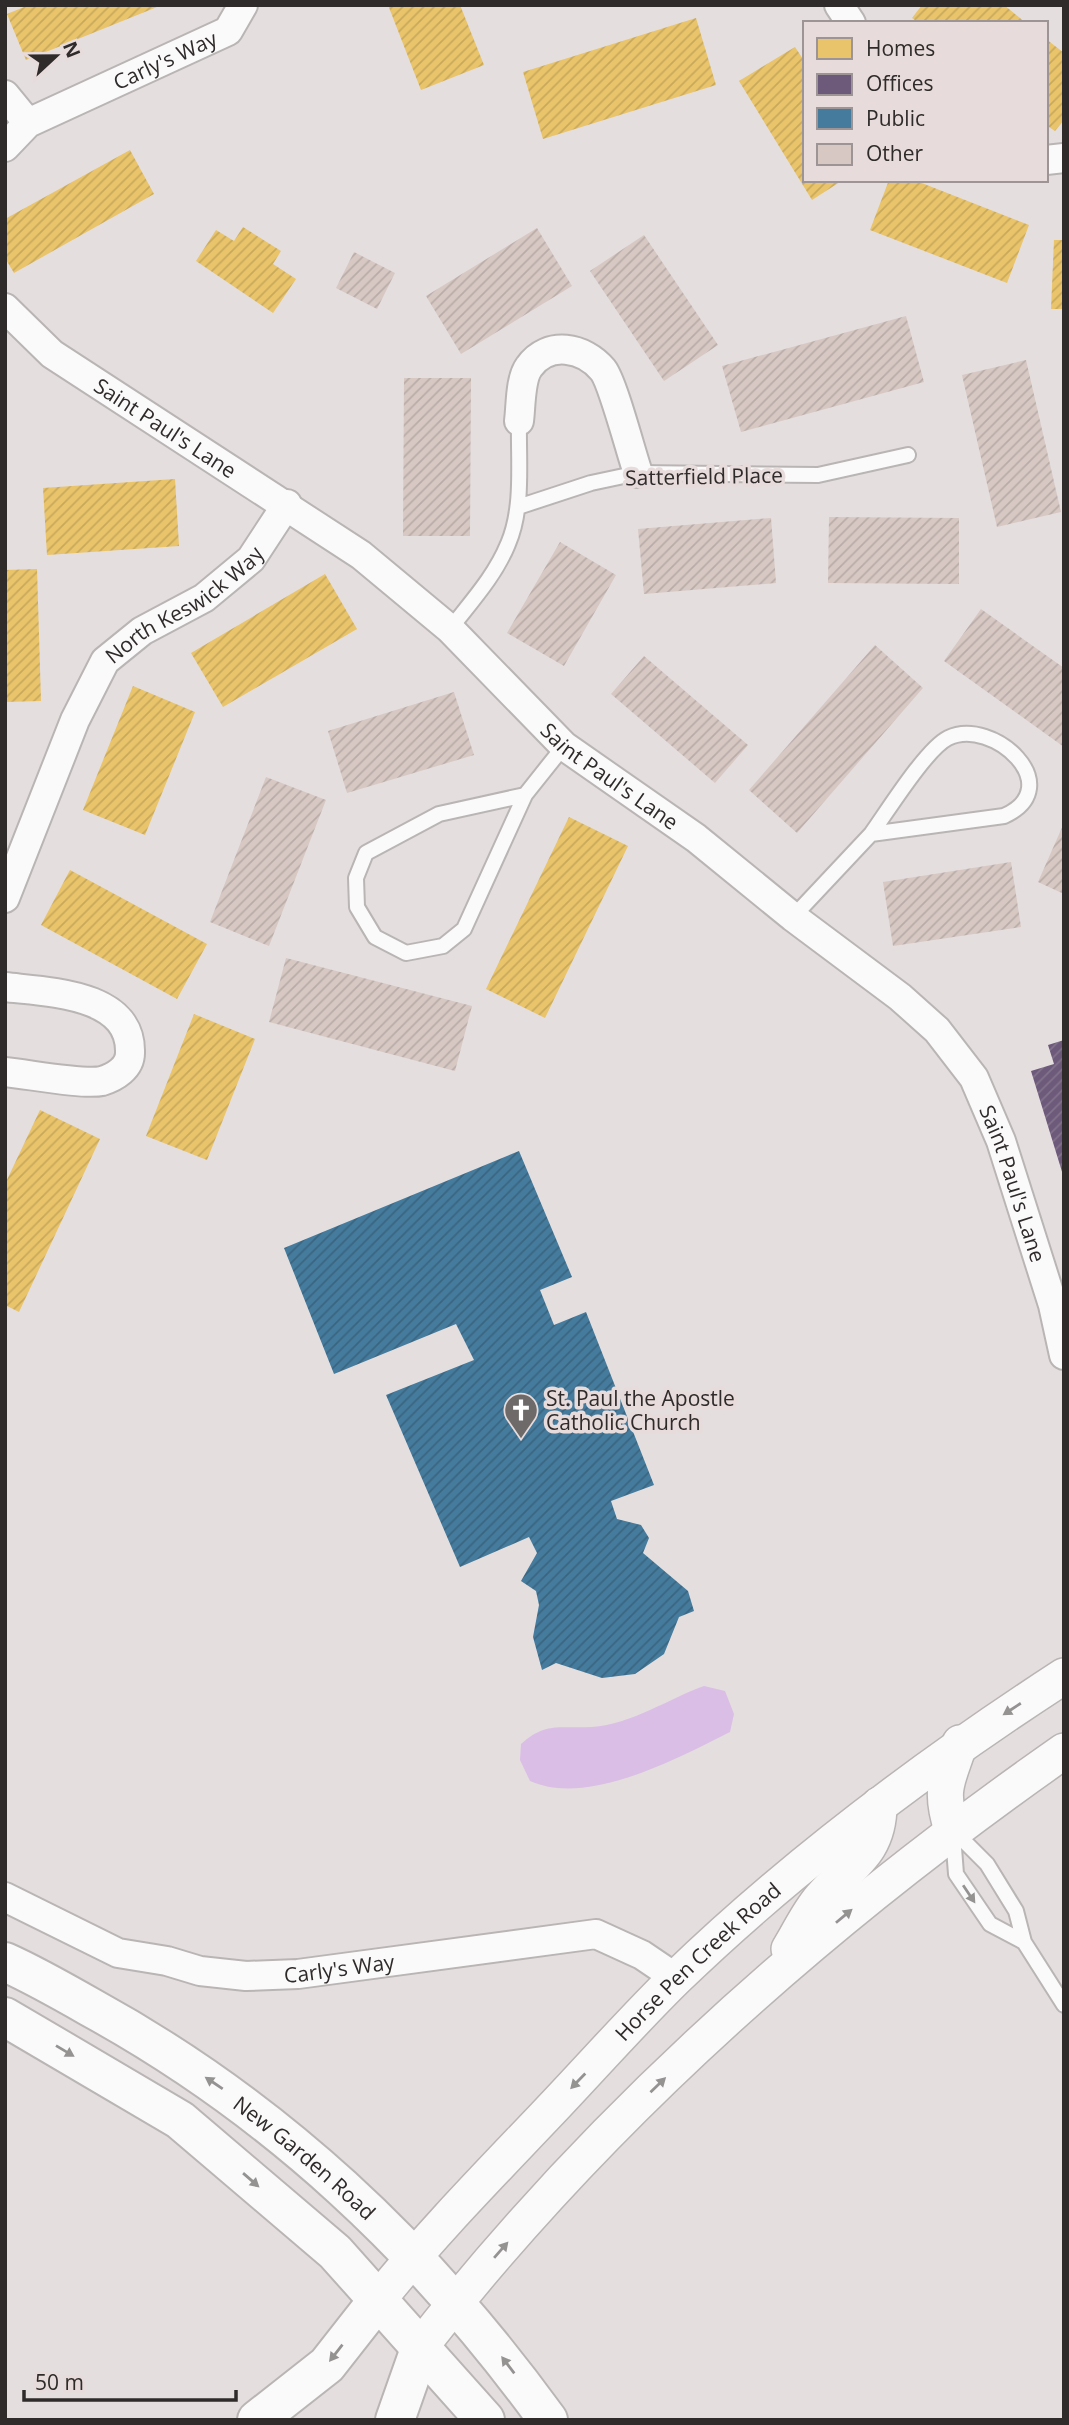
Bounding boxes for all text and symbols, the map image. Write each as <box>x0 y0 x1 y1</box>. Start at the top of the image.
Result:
north arrow <box>21 21 91 91</box>
legend <box>803 21 1048 182</box>
street label: Carly's Way <box>109 24 222 96</box>
text: Homes <box>866 34 935 62</box>
text: N <box>57 38 87 62</box>
text: Offices <box>866 69 934 97</box>
text: Public <box>866 104 925 132</box>
text: Other <box>866 139 923 167</box>
street label: Saint Paul's Lane <box>89 371 242 484</box>
street label: Satterfield Place <box>625 461 783 491</box>
street label: North Keswick Way <box>99 541 270 669</box>
street label: Saint Paul's Lane <box>535 716 684 836</box>
street label: Saint Paul's Lane <box>973 1101 1053 1266</box>
place label: St. Paul the Apostle Catholic Church <box>546 1384 735 1436</box>
church icon: St. Paul the Apostle Catholic Church <box>502 1391 540 1440</box>
one-way arrow <box>1002 1703 1022 1716</box>
street label: Horse Pen Creek Road <box>609 1876 786 2047</box>
one-way arrow <box>962 1885 976 1903</box>
one-way arrow <box>835 1908 853 1924</box>
street label: Carly's Way <box>283 1947 396 1989</box>
one-way arrow <box>55 2045 74 2057</box>
one-way arrow <box>570 2072 587 2089</box>
one-way arrow <box>204 2077 223 2090</box>
one-way arrow <box>649 2077 666 2094</box>
street label: New Garden Road <box>228 2089 382 2226</box>
one-way arrow <box>242 2172 259 2187</box>
one-way arrow <box>493 2241 509 2259</box>
one-way arrow <box>328 2344 343 2362</box>
one-way arrow <box>501 2356 515 2374</box>
scale bar <box>24 2358 236 2402</box>
text: 50 m <box>35 2368 84 2396</box>

